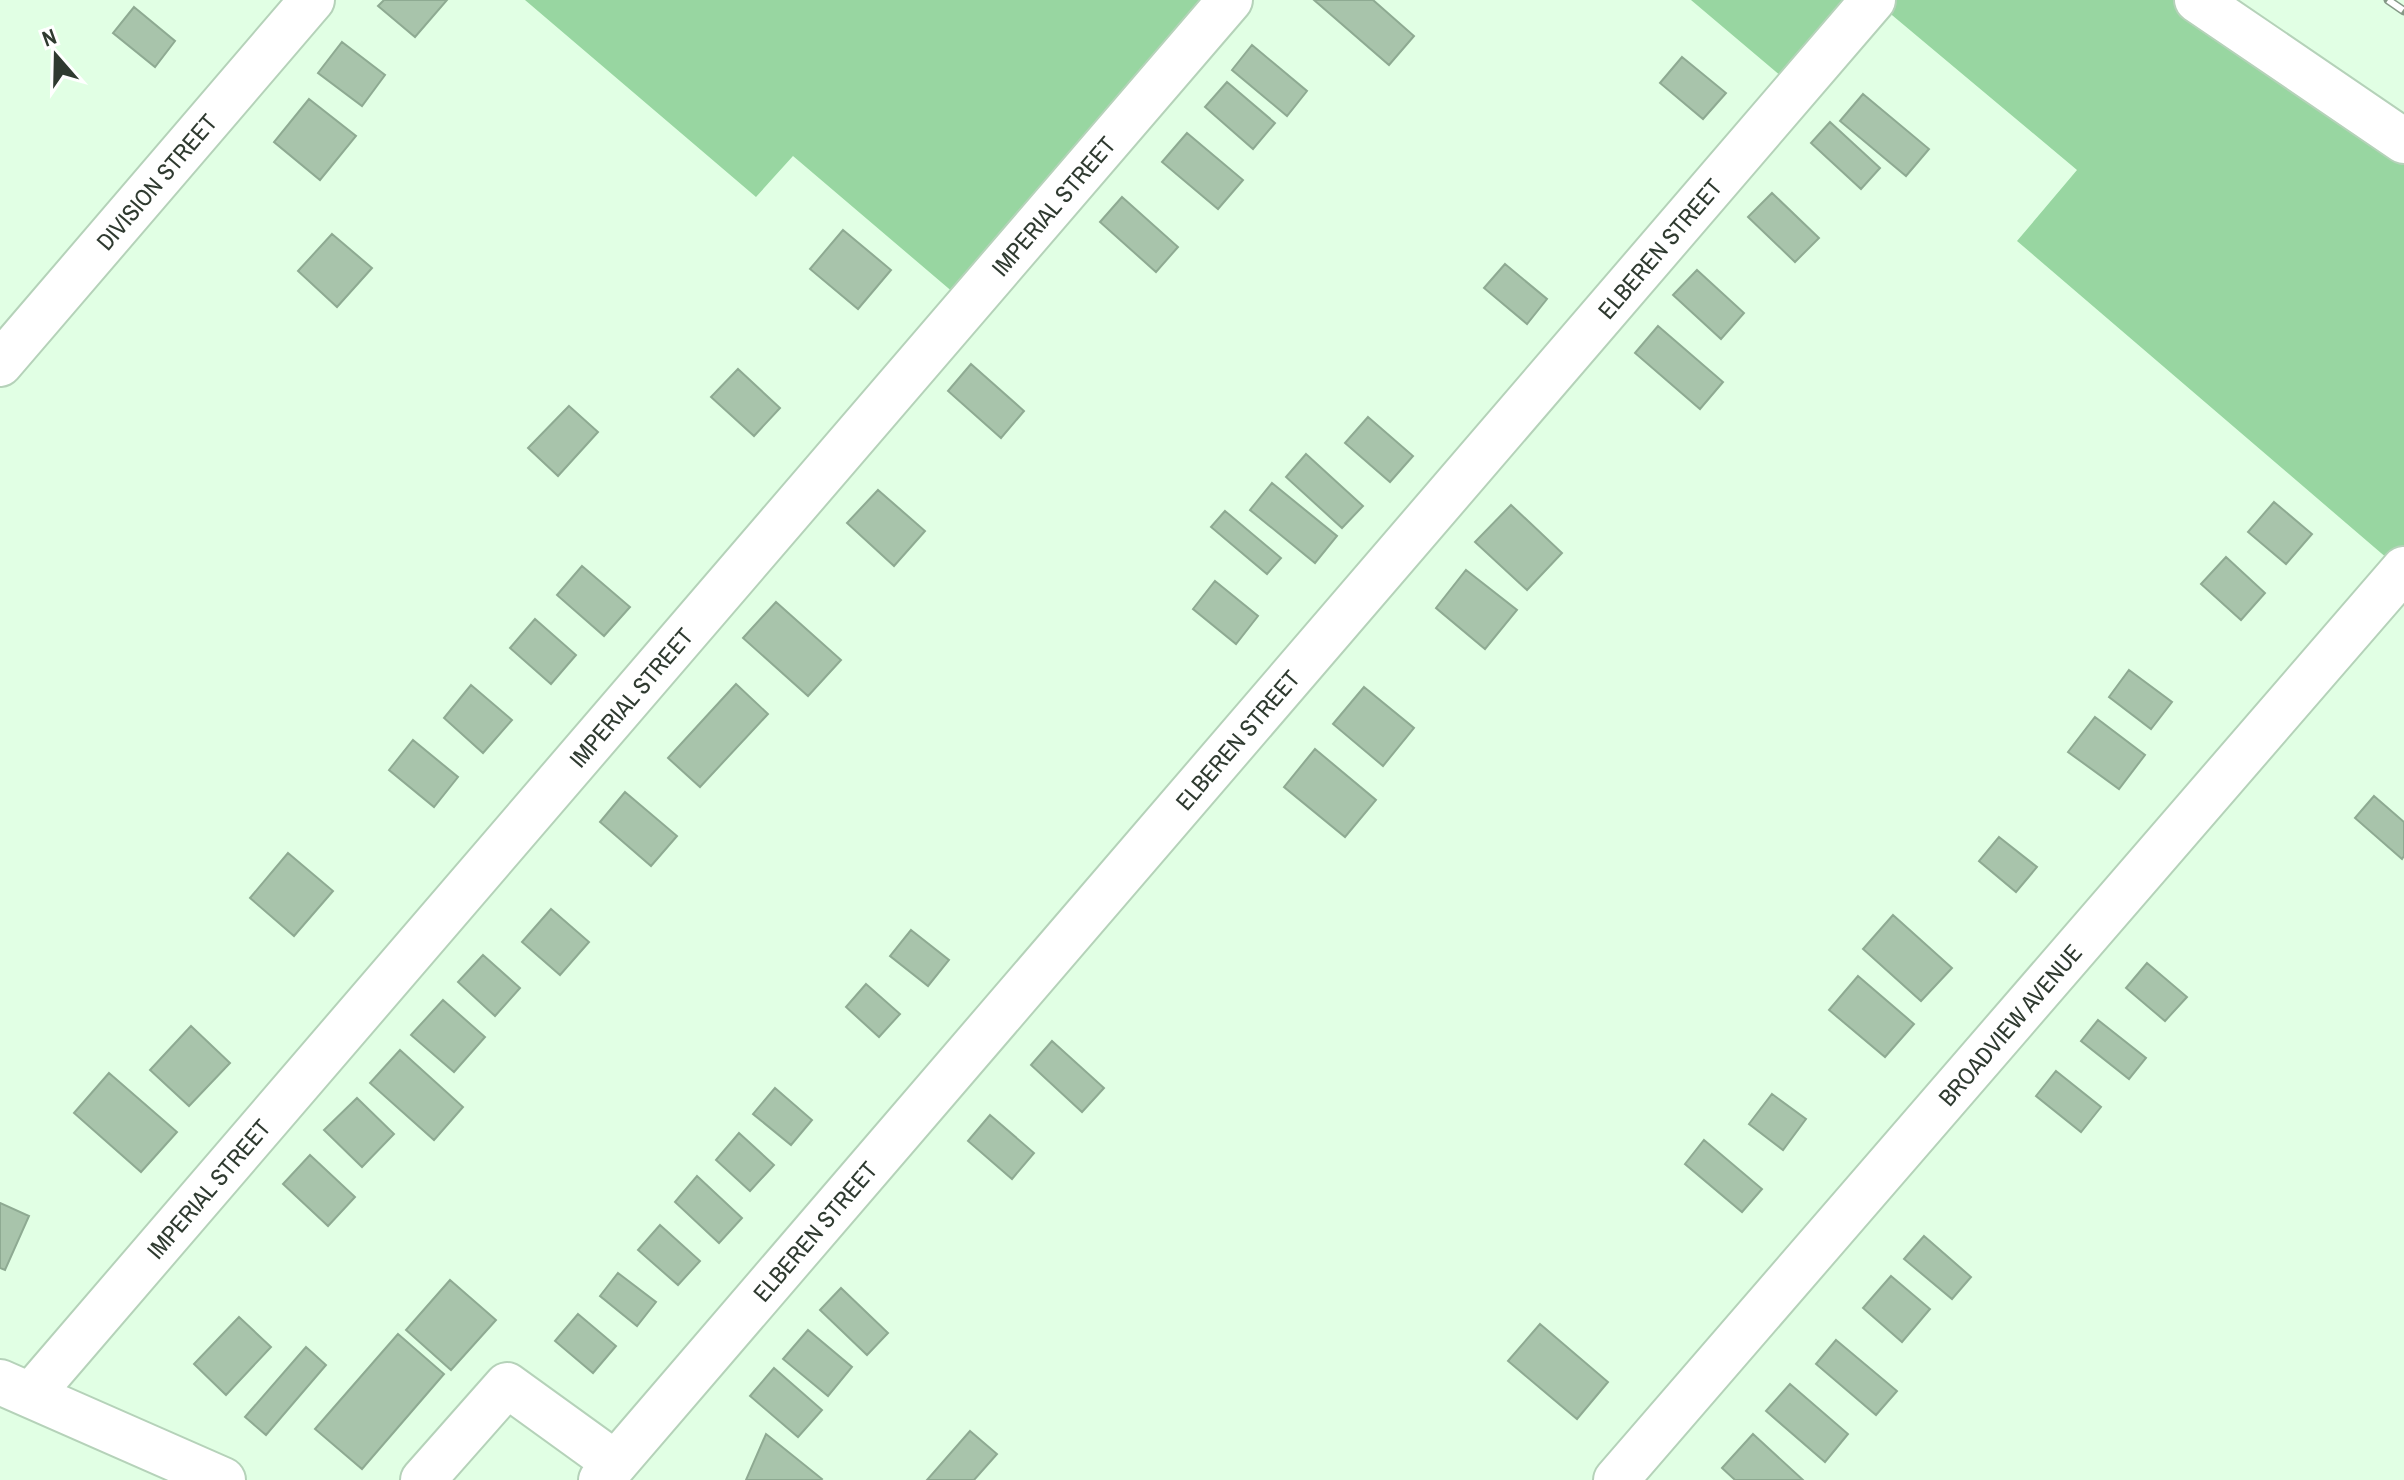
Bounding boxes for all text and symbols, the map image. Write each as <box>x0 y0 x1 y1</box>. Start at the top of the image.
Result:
north arrow <box>16 16 96 96</box>
text: N <box>38 21 60 54</box>
street label: DIVISION STREET <box>89 107 224 257</box>
street label: IMPERIAL STREET <box>984 129 1122 282</box>
street label: ELBEREN STREET <box>1590 172 1729 325</box>
street label: IMPERIAL STREET <box>562 621 700 774</box>
street label: ELBEREN STREET <box>1168 663 1306 817</box>
street label: BROADVIEW AVENUE <box>1931 937 2089 1112</box>
street label: IMPERIAL STREET <box>139 1112 277 1265</box>
street label: ELBEREN STREET <box>746 1154 884 1308</box>

